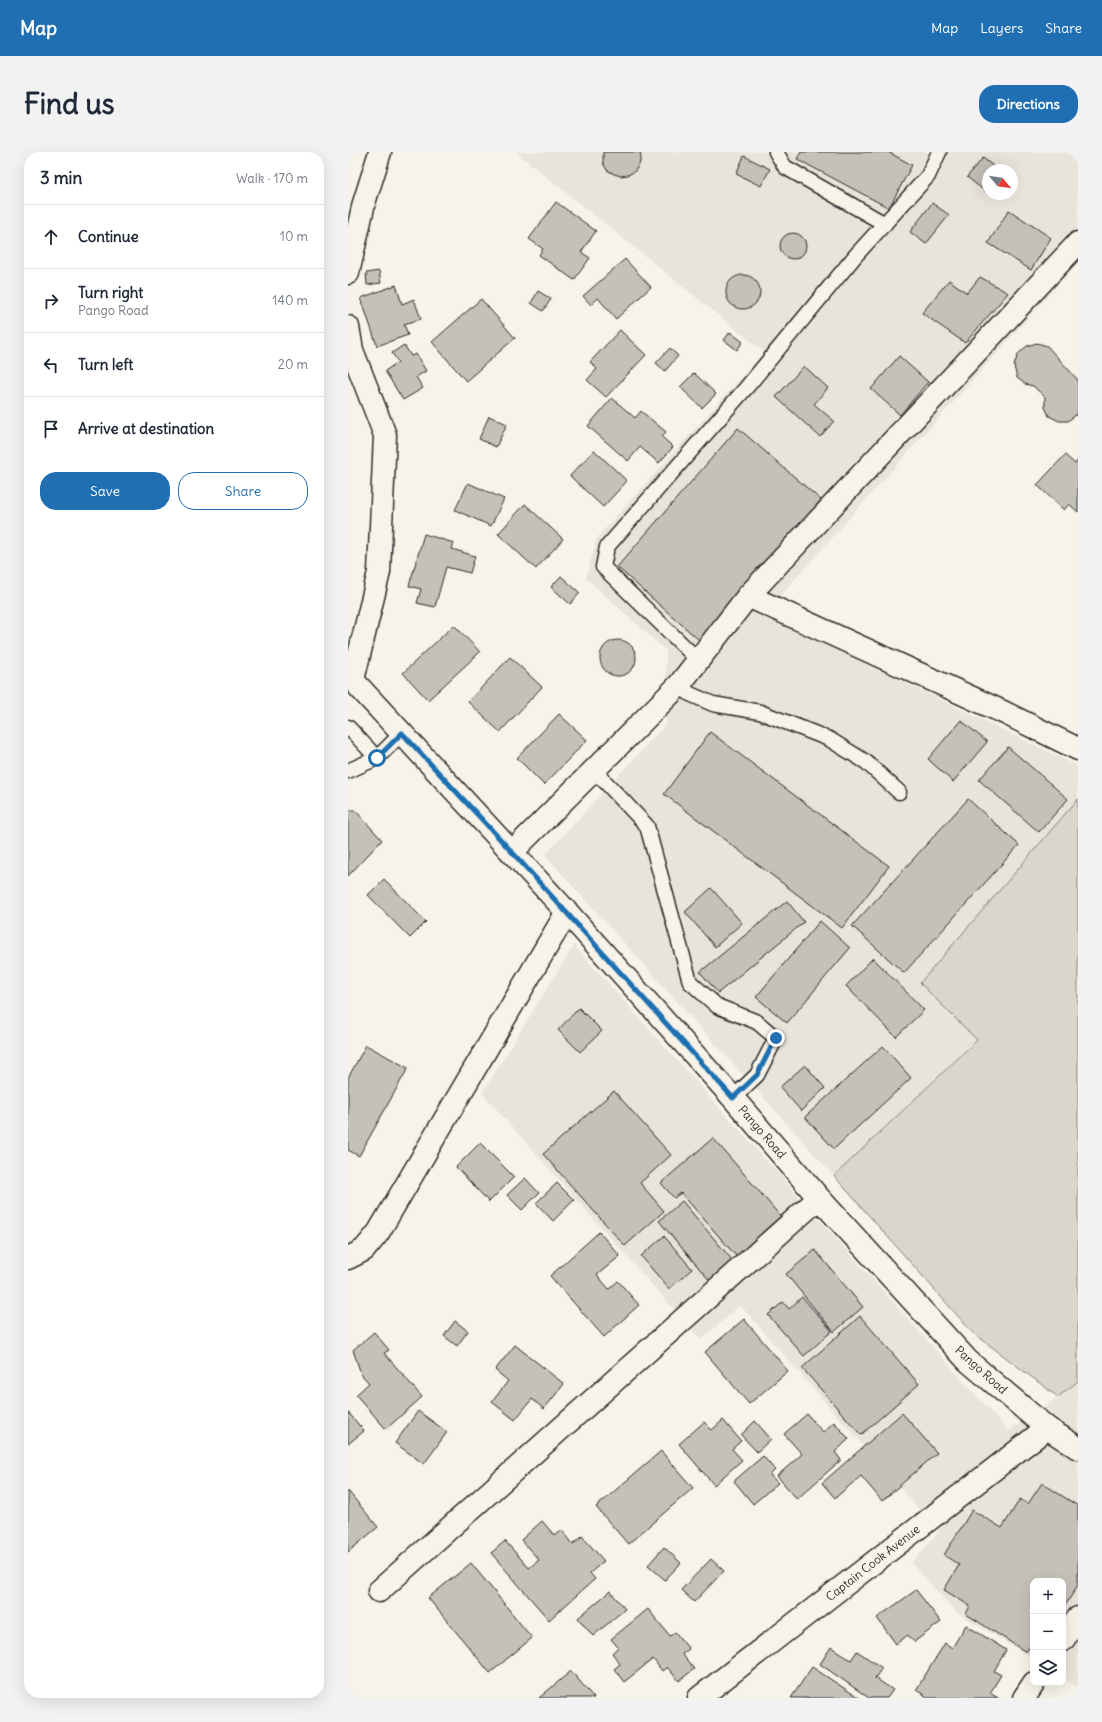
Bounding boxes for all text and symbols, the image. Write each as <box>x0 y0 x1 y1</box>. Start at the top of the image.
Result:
text: Map <box>20 16 57 40</box>
text: Map <box>931 19 958 37</box>
text: Layers <box>980 19 1023 37</box>
text: Share <box>1045 19 1082 37</box>
button: Directions <box>979 85 1078 123</box>
text: Find us <box>24 86 115 122</box>
north arrow <box>982 164 1018 200</box>
text: 3 min <box>40 167 82 189</box>
text: Walk · 170 m <box>236 170 308 187</box>
icon: ahead <box>40 226 62 248</box>
text: Continue <box>78 227 139 246</box>
text: 10 m <box>280 228 308 245</box>
text: Turn right <box>78 283 143 302</box>
icon: right <box>40 290 62 312</box>
text: 140 m <box>272 292 308 309</box>
text: Pango Road <box>78 302 149 319</box>
icon: left <box>40 354 62 376</box>
text: Turn left <box>78 355 133 374</box>
text: 20 m <box>278 356 308 373</box>
icon: arrive <box>40 418 62 440</box>
text: Arrive at destination <box>78 419 214 438</box>
button: Save <box>40 472 170 510</box>
button: Share <box>178 472 308 510</box>
route start <box>368 749 386 767</box>
route end <box>767 1029 785 1047</box>
street label: Pango Road <box>735 1102 789 1161</box>
street label: Pango Road <box>952 1342 1011 1397</box>
street label: Captain Cook Avenue <box>823 1521 923 1604</box>
map controls <box>1030 1578 1066 1686</box>
button: + <box>1030 1578 1066 1614</box>
button: − <box>1030 1614 1066 1650</box>
button: layers <box>1030 1650 1066 1686</box>

